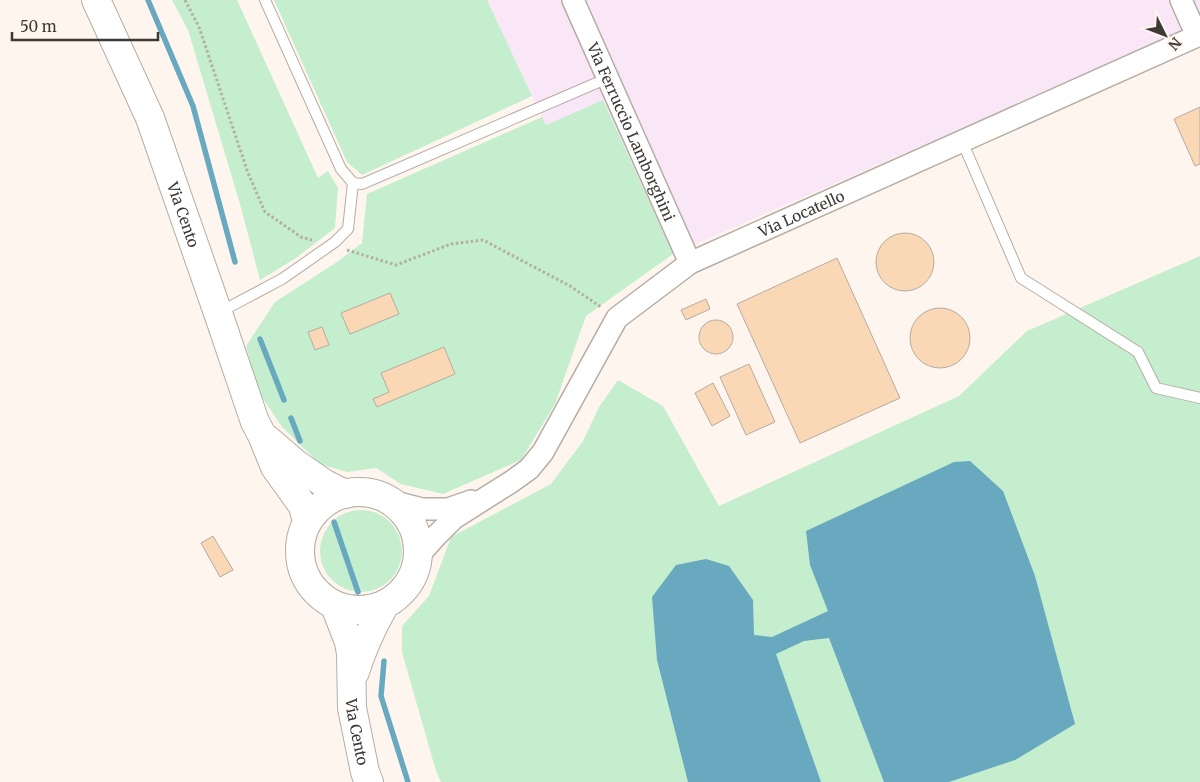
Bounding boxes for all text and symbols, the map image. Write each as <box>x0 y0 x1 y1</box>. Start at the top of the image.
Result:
scale bar <box>12 10 159 42</box>
north arrow <box>1140 10 1190 60</box>
text: 50 m <box>20 17 57 36</box>
text: N <box>1164 34 1185 54</box>
street label: Via Ferruccio Lamborghini <box>583 38 680 224</box>
street label: Via Cento <box>163 178 204 250</box>
street label: Via Locatello <box>755 186 847 241</box>
street label: Via Cento <box>342 697 373 767</box>

